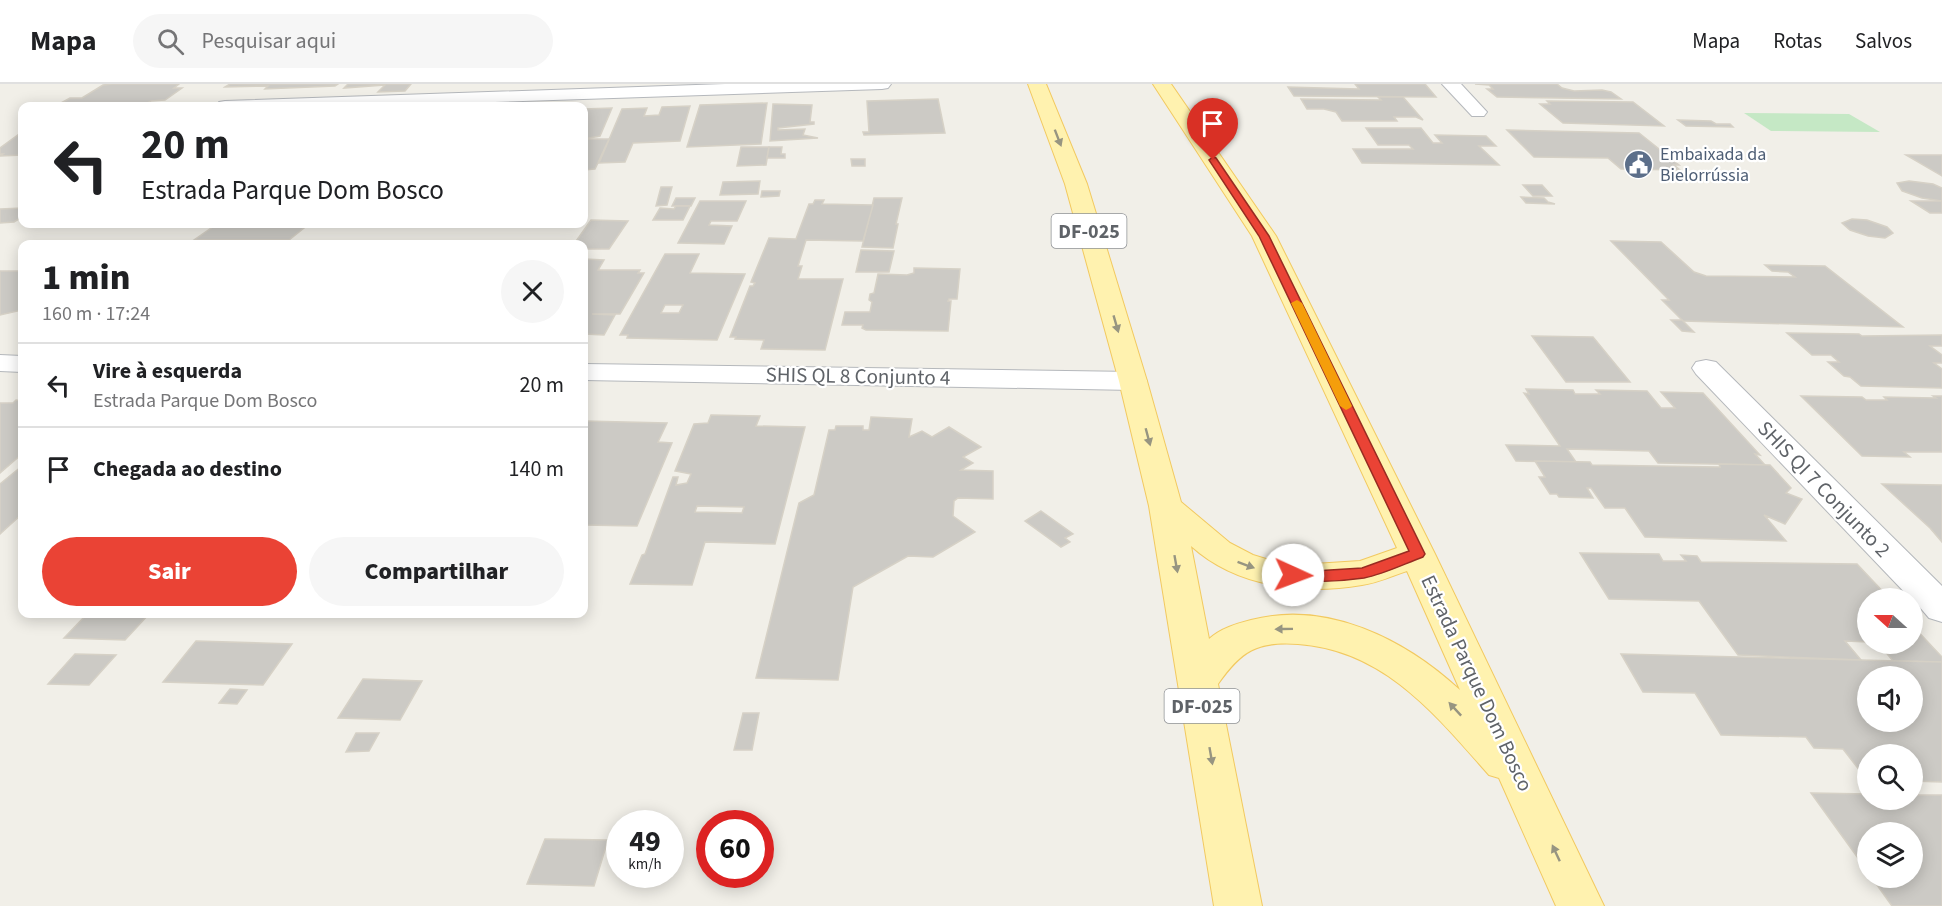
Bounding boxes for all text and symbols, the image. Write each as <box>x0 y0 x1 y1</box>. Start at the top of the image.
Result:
search box <box>133 14 553 68</box>
text: Mapa <box>30 21 97 61</box>
icon: search <box>154 25 187 58</box>
text: Pesquisar aqui <box>202 25 336 57</box>
text: Mapa <box>1692 26 1740 56</box>
text: Rotas <box>1773 26 1822 56</box>
text: Salvos <box>1855 26 1912 56</box>
pin <box>1187 98 1238 160</box>
icon: arrive <box>1196 107 1229 140</box>
text: 20 m <box>141 115 230 175</box>
icon: left <box>42 126 120 204</box>
one-way arrow <box>1053 130 1063 148</box>
place label: Embaixada da Bielorrússia <box>1660 142 1766 188</box>
public building icon: Embaixada da Bielorrússia <box>1623 148 1655 180</box>
text: Estrada Parque Dom Bosco <box>141 171 444 210</box>
road number: DF-025 <box>1052 214 1126 248</box>
text: 1 min <box>42 252 130 303</box>
button: close <box>501 260 564 323</box>
text: 160 m · 17:24 <box>42 300 150 328</box>
one-way arrow <box>1112 315 1121 333</box>
text: Vire à esquerda <box>93 355 242 387</box>
street label: SHIS QL 8 Conjunto 4 <box>765 359 951 393</box>
icon: left <box>42 369 75 402</box>
text: 20 m <box>519 369 564 401</box>
text: Estrada Parque Dom Bosco <box>93 387 317 415</box>
street label: SHIS QI 7 Conjunto 2 <box>1751 414 1897 564</box>
one-way arrow <box>1143 428 1153 446</box>
icon: arrive <box>42 453 75 486</box>
text: Chegada ao destino <box>93 453 282 485</box>
text: 140 m <box>509 453 564 485</box>
button: Sair <box>42 537 297 606</box>
button: Compartilhar <box>309 537 564 606</box>
position arrow <box>1261 543 1325 607</box>
one-way arrow <box>1172 555 1181 574</box>
one-way arrow <box>1238 560 1256 570</box>
street label: Estrada Parque Dom Bosco <box>1414 570 1540 796</box>
north arrow <box>1857 588 1923 654</box>
map controls <box>1857 588 1923 888</box>
one-way arrow <box>1275 624 1294 634</box>
button: sound <box>1857 666 1923 732</box>
road number: DF-025 <box>1164 689 1240 723</box>
one-way arrow <box>1448 702 1462 717</box>
button: search <box>1857 744 1923 810</box>
one-way arrow <box>1207 746 1216 765</box>
speed limit sign: 60 <box>696 810 774 888</box>
text: 49 <box>629 820 661 863</box>
button: layers <box>1857 822 1923 888</box>
one-way arrow <box>1551 844 1560 861</box>
text: km/h <box>628 854 662 875</box>

